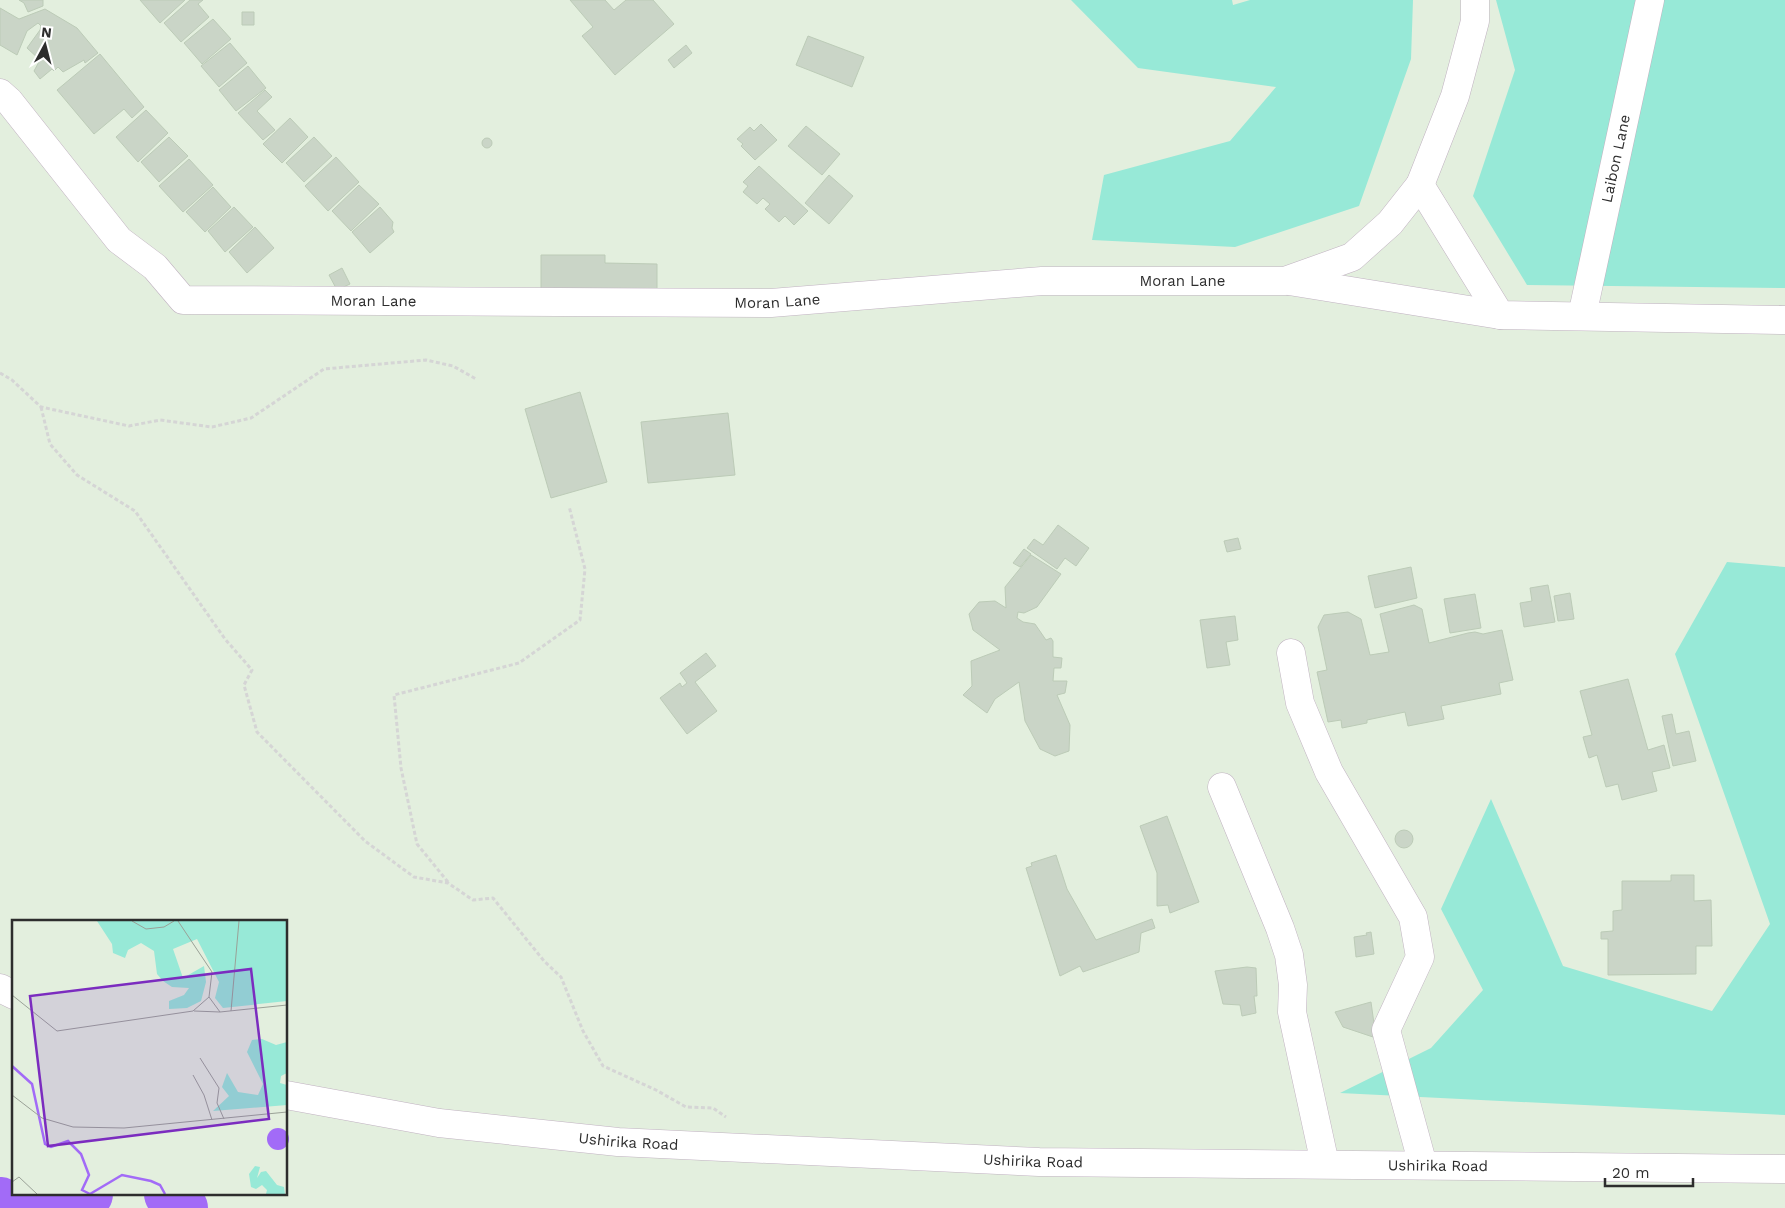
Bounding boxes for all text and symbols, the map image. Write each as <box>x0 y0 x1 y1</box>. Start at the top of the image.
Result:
north arrow <box>20 20 70 70</box>
text: N <box>40 24 53 41</box>
street label: Laibon Lane <box>1598 113 1634 204</box>
street label: Moran Lane <box>1140 272 1226 290</box>
street label: Moran Lane <box>734 290 821 312</box>
street label: Moran Lane <box>330 292 416 310</box>
inset map <box>12 920 288 1196</box>
street label: Ushirika Road <box>578 1129 679 1154</box>
street label: Ushirika Road <box>983 1150 1083 1171</box>
street label: Ushirika Road <box>1388 1156 1488 1175</box>
scale bar <box>1605 1156 1692 1188</box>
text: 20 m <box>1612 1164 1650 1182</box>

